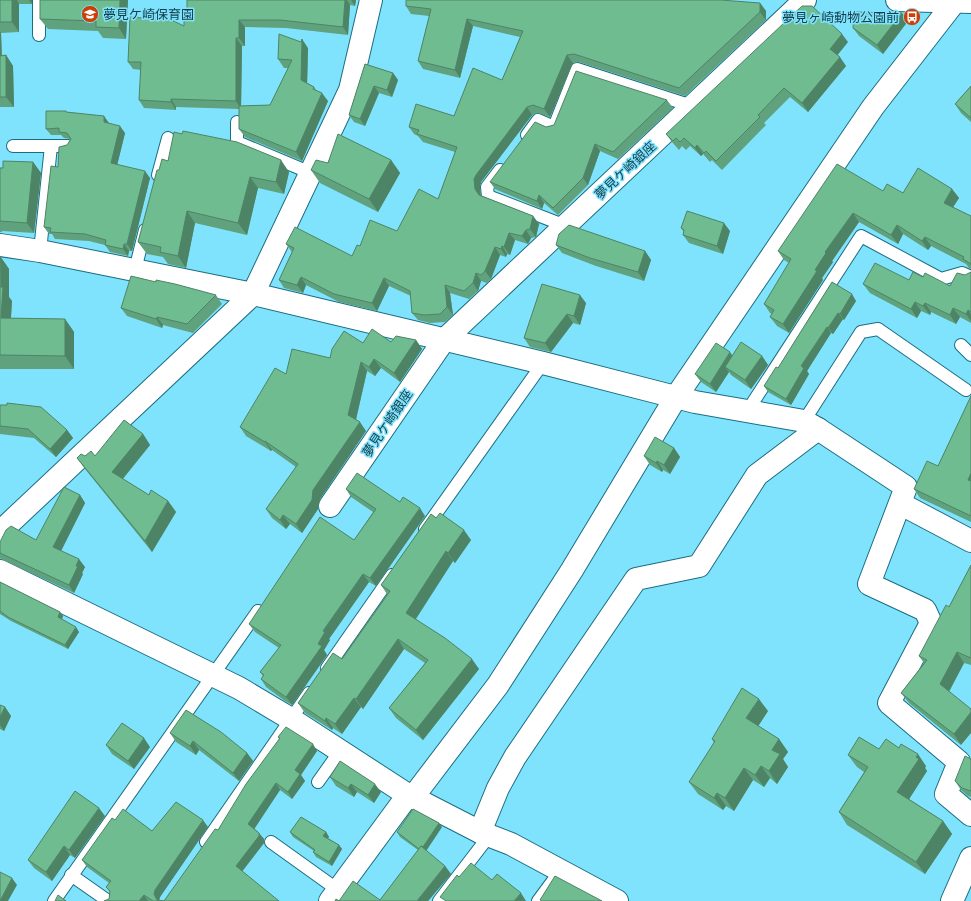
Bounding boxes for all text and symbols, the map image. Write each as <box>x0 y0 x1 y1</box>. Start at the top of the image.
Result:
school or university icon: 夢見ケ崎保育園 <box>80 4 100 24</box>
place label: 夢見ケ崎保育園 <box>103 7 194 23</box>
bus stop icon: 夢見ヶ崎動物公園前 <box>902 7 922 27</box>
place label: 夢見ヶ崎動物公園前 <box>782 10 899 26</box>
street label: 夢見ケ崎銀座 <box>592 138 660 203</box>
street label: 夢見ケ崎銀座 <box>359 387 416 460</box>

